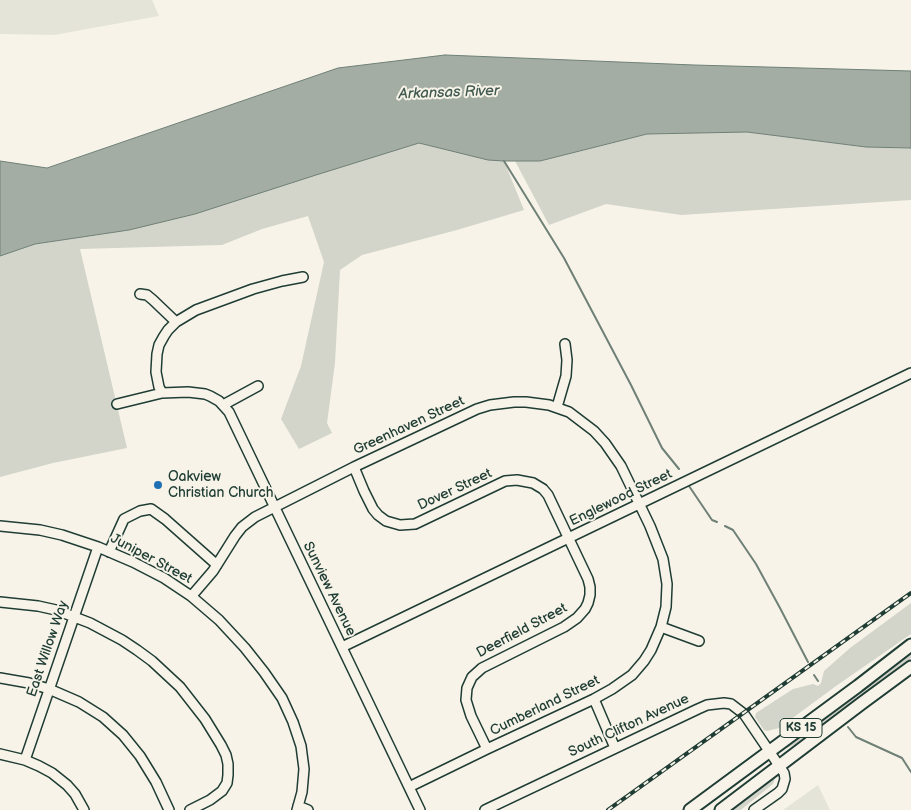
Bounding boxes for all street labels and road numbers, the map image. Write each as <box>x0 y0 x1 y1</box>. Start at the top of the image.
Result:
street label: Greenhaven Street <box>351 393 467 459</box>
street label: Dover Street <box>415 465 495 515</box>
street label: Englewood Street <box>567 466 675 530</box>
street label: Juniper Street <box>107 530 195 588</box>
street label: Sunview Avenue <box>299 539 359 639</box>
street label: East Willow Way <box>24 599 72 699</box>
street label: Deerfield Street <box>474 600 570 662</box>
street label: Cumberland Street <box>487 672 603 740</box>
street label: South Clifton Avenue <box>566 691 692 761</box>
road number: KS 15 <box>780 718 822 738</box>

